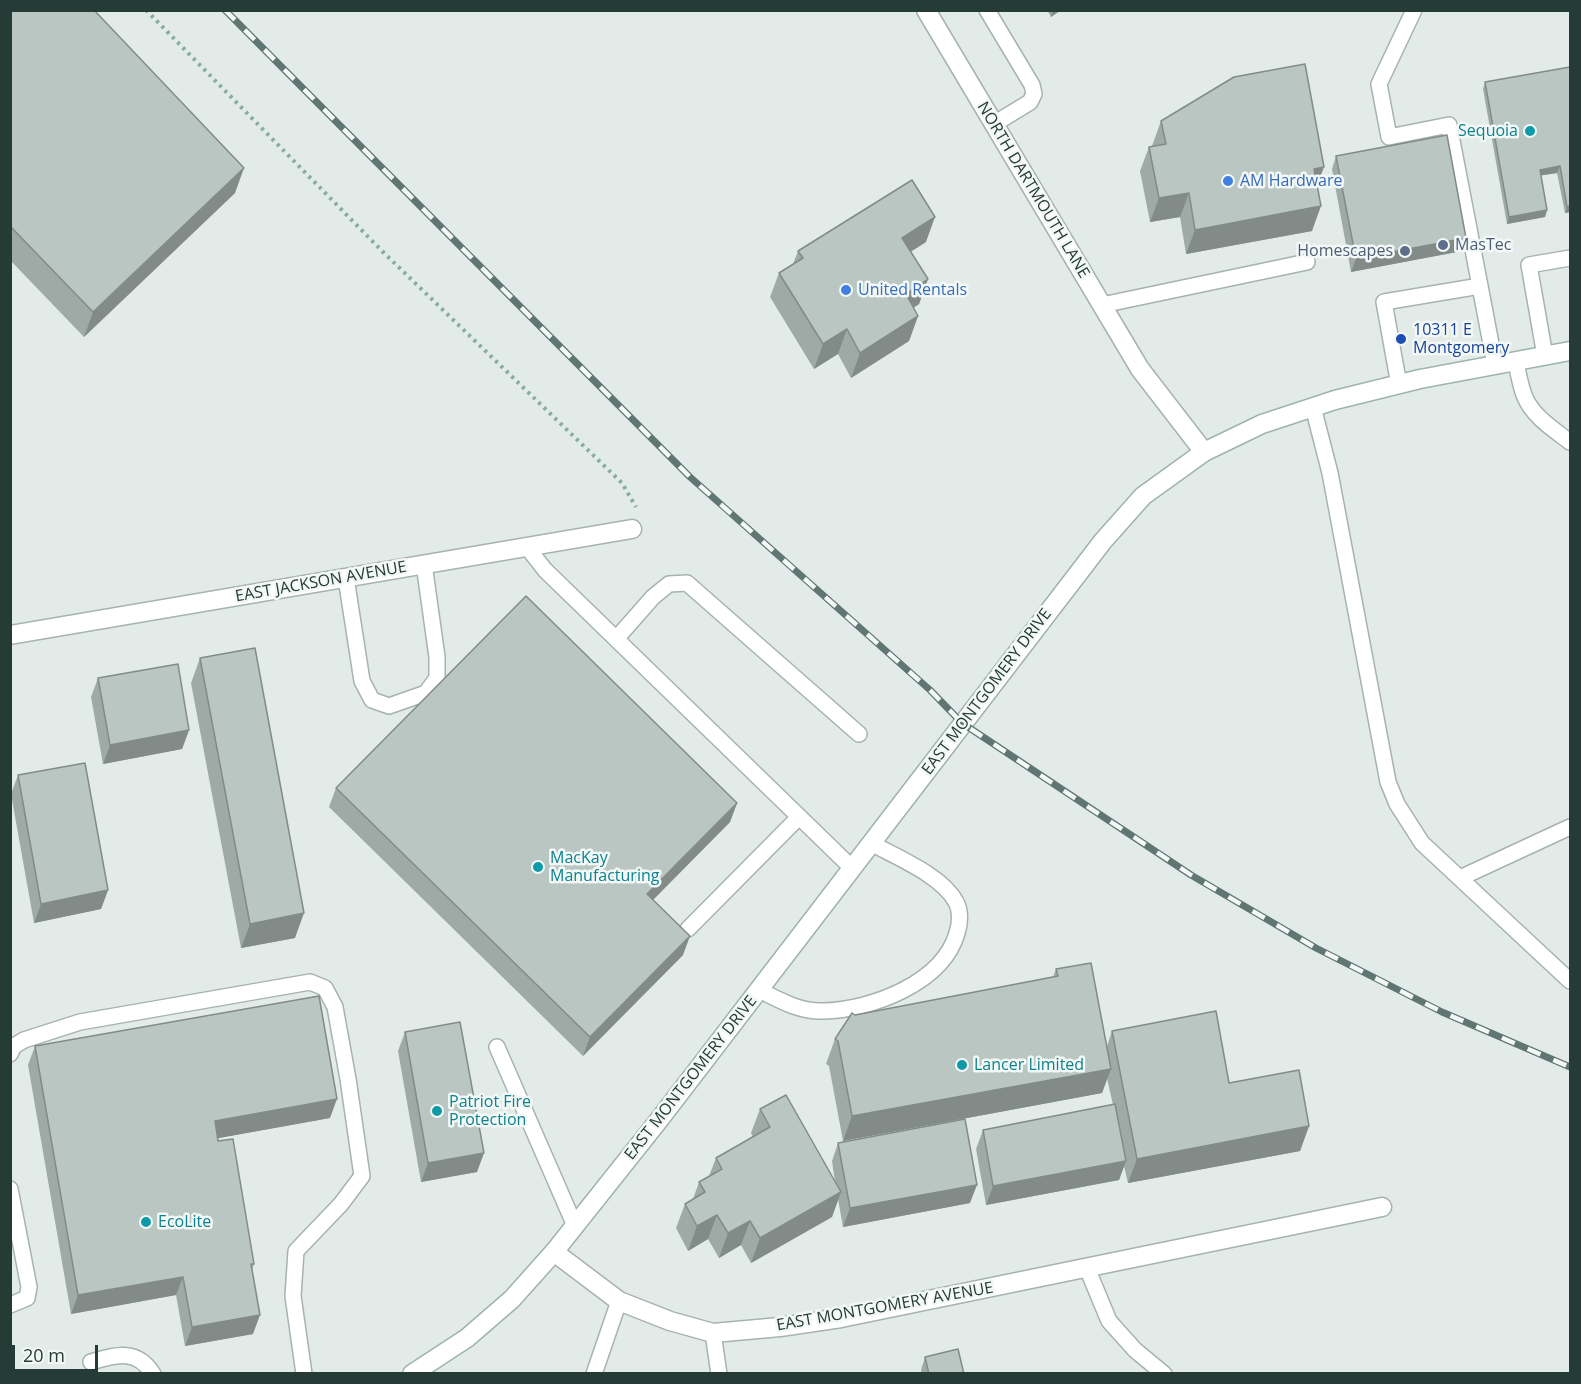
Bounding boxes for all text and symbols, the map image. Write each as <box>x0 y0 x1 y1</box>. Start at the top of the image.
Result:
street label: NORTH DARTMOUTH LANE <box>973 98 1093 282</box>
place label: Sequoia <box>1458 121 1518 141</box>
marker: Sequoia <box>1523 124 1537 138</box>
place label: AM Hardware <box>1240 171 1342 191</box>
marker: AM Hardware <box>1221 174 1235 188</box>
place label: MasTec <box>1455 235 1511 255</box>
marker: MasTec <box>1436 238 1450 252</box>
place label: Homescapes <box>1297 241 1393 261</box>
marker: Homescapes <box>1398 244 1412 258</box>
place label: United Rentals <box>858 280 967 300</box>
marker: United Rentals <box>839 283 853 297</box>
place label: 10311 E Montgomery <box>1413 320 1509 358</box>
marker: 10311 E Montgomery <box>1394 332 1408 346</box>
street label: EAST JACKSON AVENUE <box>234 557 408 607</box>
street label: EAST MONTGOMERY DRIVE <box>918 605 1056 779</box>
place label: MacKay Manufacturing <box>550 848 659 886</box>
marker: MacKay Manufacturing <box>531 860 545 874</box>
street label: EAST MONTGOMERY DRIVE <box>621 992 761 1164</box>
place label: Lancer Limited <box>974 1055 1084 1075</box>
marker: Lancer Limited <box>955 1058 969 1072</box>
place label: Patriot Fire Protection <box>449 1092 531 1130</box>
marker: Patriot Fire Protection <box>430 1104 444 1118</box>
place label: EcoLite <box>158 1212 211 1232</box>
marker: EcoLite <box>139 1215 153 1229</box>
street label: EAST MONTGOMERY AVENUE <box>775 1278 995 1336</box>
scale bar <box>15 1333 100 1371</box>
text: 20 m <box>23 1343 65 1367</box>

